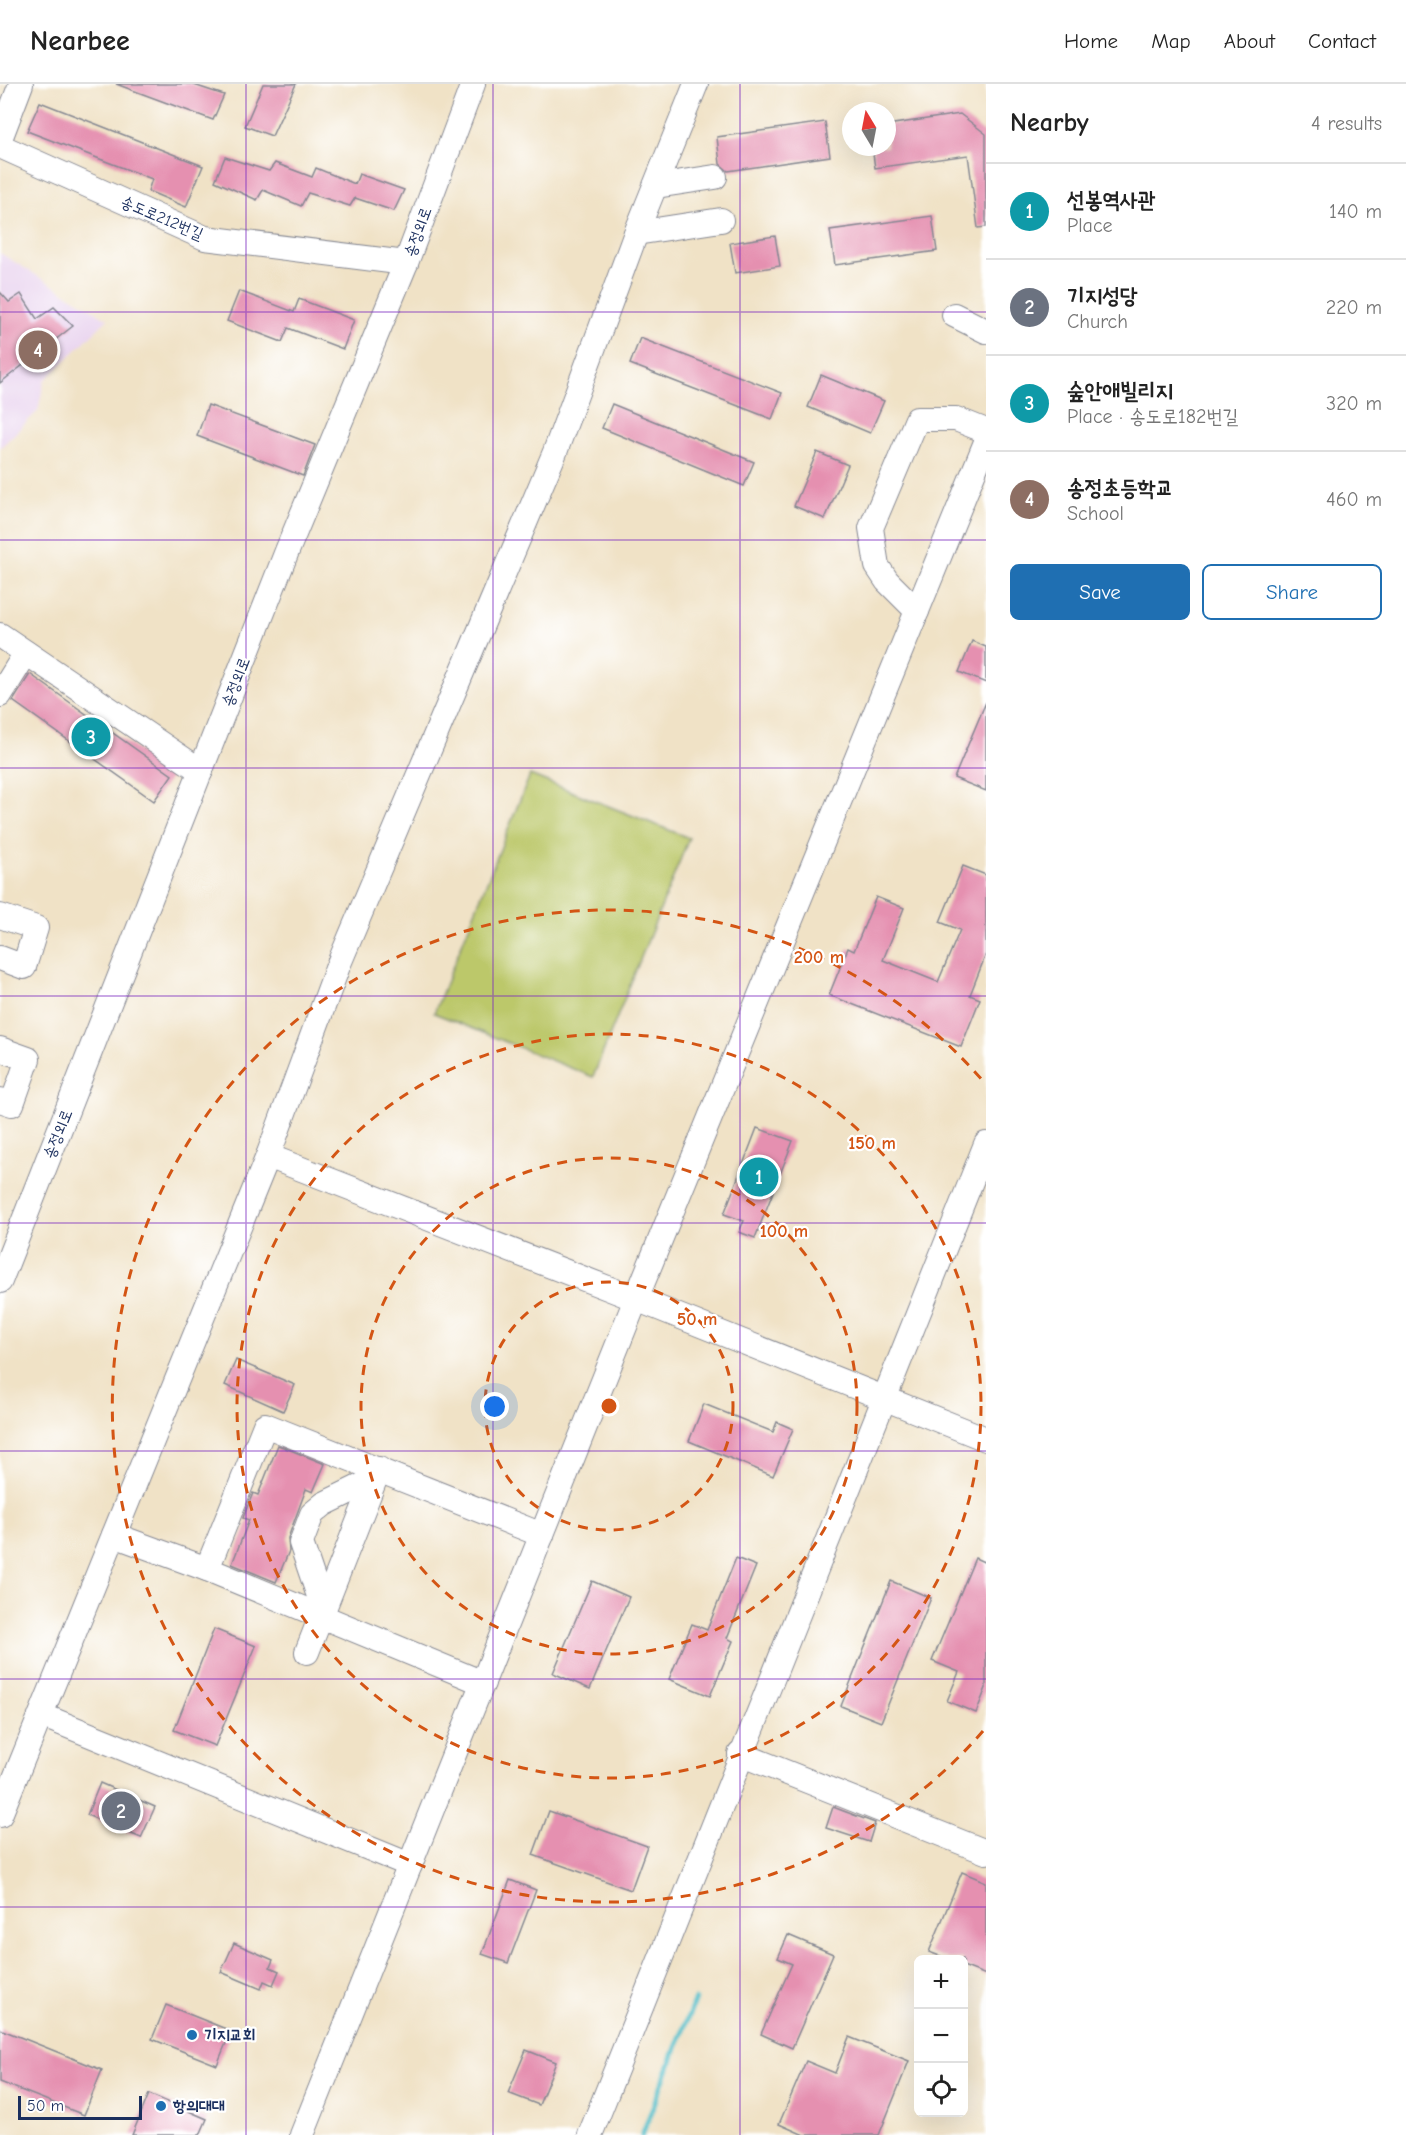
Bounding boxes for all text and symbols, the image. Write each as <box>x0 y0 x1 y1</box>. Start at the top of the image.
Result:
text: Nearbee <box>30 25 130 57</box>
text: Home <box>1064 29 1118 53</box>
text: Map <box>1151 29 1191 53</box>
text: About <box>1224 29 1275 53</box>
text: Contact <box>1308 29 1376 53</box>
north arrow <box>842 102 896 156</box>
text: Nearby <box>1010 108 1089 138</box>
text: 4 results <box>1311 112 1382 135</box>
text: 선봉역사관 <box>1067 187 1156 213</box>
street label: 송도로212번길 <box>118 193 206 243</box>
text: 1 <box>1026 200 1033 223</box>
text: 140 m <box>1329 200 1382 223</box>
street label: 송정외로 <box>401 205 435 259</box>
text: Place <box>1067 214 1113 237</box>
text: 기지성당 <box>1067 283 1138 309</box>
text: 2 <box>1025 296 1034 319</box>
text: 220 m <box>1326 296 1382 319</box>
text: Church <box>1067 310 1128 333</box>
pin: 4 <box>18 328 57 372</box>
text: 숲안애빌리지 <box>1067 378 1173 404</box>
text: 3 <box>1025 392 1034 415</box>
text: 320 m <box>1326 392 1382 415</box>
text: Place · 송도로182번길 <box>1067 405 1239 428</box>
text: 송정초등학교 <box>1067 475 1173 501</box>
text: 4 <box>1025 488 1034 511</box>
text: 460 m <box>1326 488 1382 511</box>
text: School <box>1067 502 1124 525</box>
button: Save <box>1010 564 1190 620</box>
button: Share <box>1202 564 1382 620</box>
street label: 송정외로 <box>218 655 254 709</box>
pin: 3 <box>72 714 110 760</box>
text: 200 m <box>794 947 844 968</box>
street label: 송정외로 <box>40 1107 76 1161</box>
text: 150 m <box>848 1133 896 1154</box>
pin: 1 <box>740 1154 778 1200</box>
text: 100 m <box>760 1221 808 1242</box>
text: 50 m <box>677 1309 717 1330</box>
your location <box>480 1392 509 1421</box>
centre of rings <box>599 1396 619 1416</box>
pin: 2 <box>102 1788 140 1834</box>
map controls <box>914 1955 968 2117</box>
button: + <box>914 1955 968 2009</box>
button: − <box>914 2009 968 2063</box>
place label: 기지교회 <box>204 2026 256 2044</box>
marker: 기지교회 <box>185 2028 199 2042</box>
button: locate <box>914 2063 968 2117</box>
scale bar <box>18 2093 142 2120</box>
text: 50 m <box>27 2097 64 2115</box>
place label: 항의대대 <box>172 2097 225 2115</box>
marker: 항의대대 <box>154 2099 168 2113</box>

